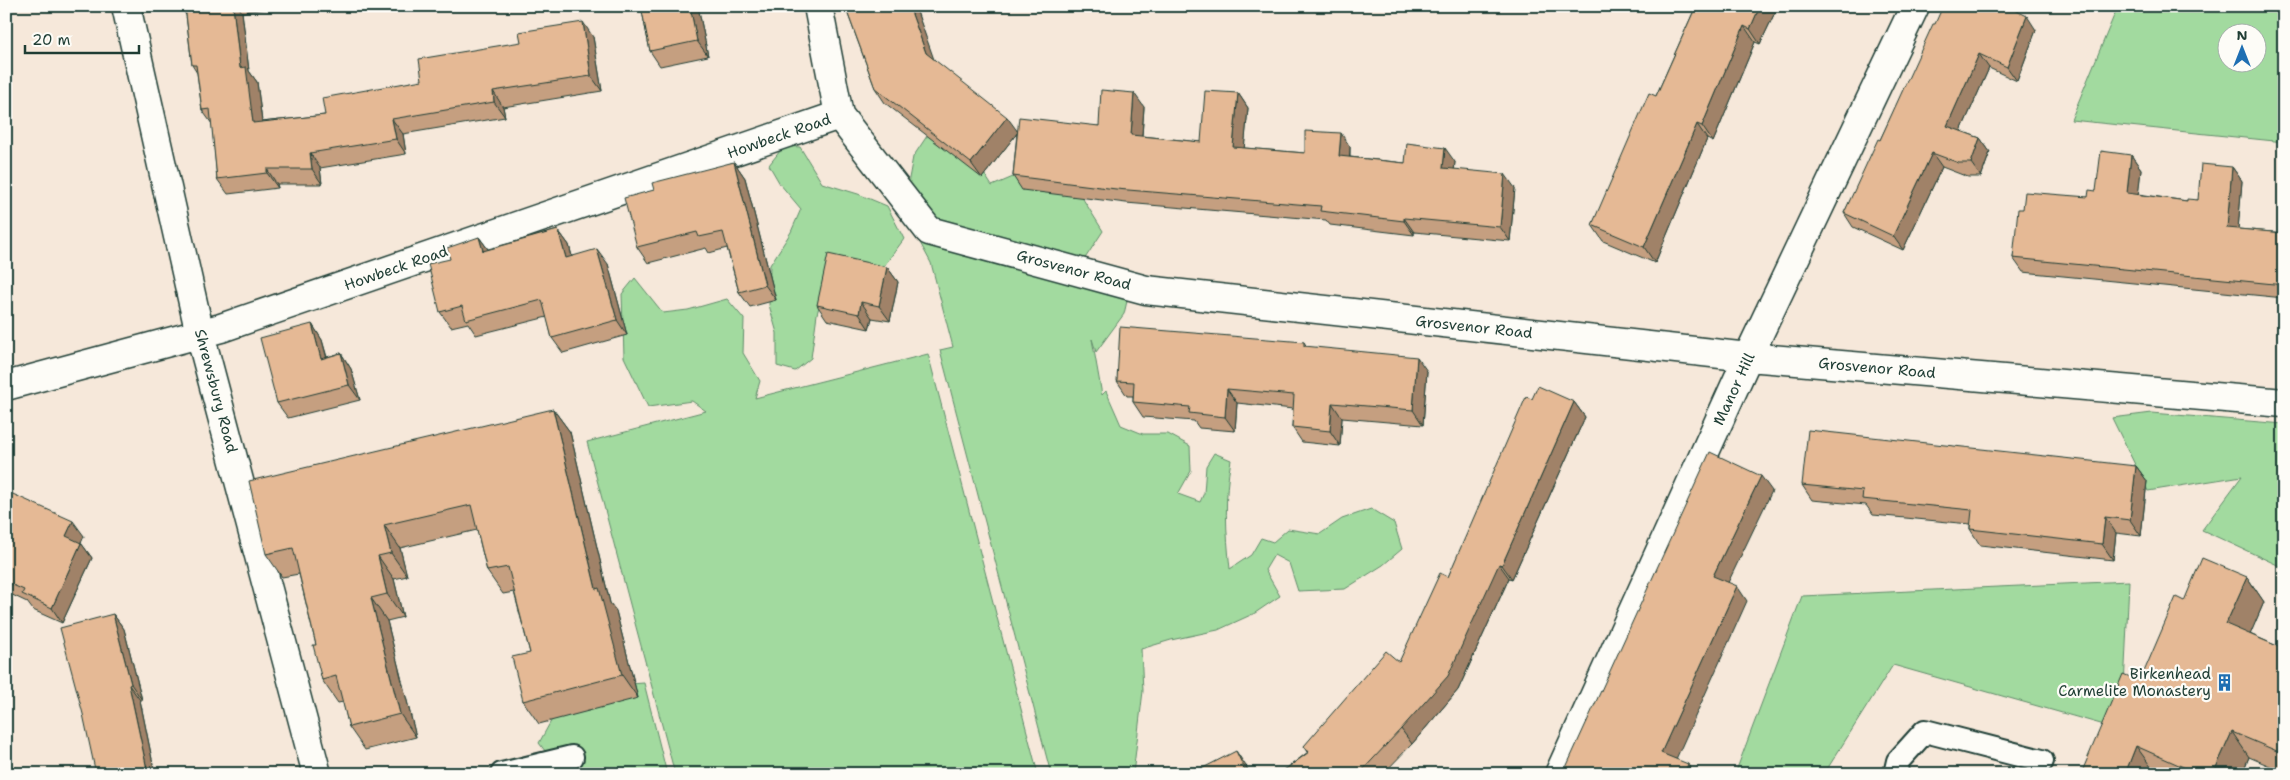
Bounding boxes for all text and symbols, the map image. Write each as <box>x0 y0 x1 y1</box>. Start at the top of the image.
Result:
scale bar <box>25 22 139 54</box>
north arrow <box>2218 22 2268 72</box>
text: N <box>2236 26 2248 44</box>
text: 20 m <box>32 30 71 50</box>
street label: Howbeck Road <box>724 109 834 163</box>
street label: Howbeck Road <box>341 241 451 295</box>
street label: Grosvenor Road <box>1015 245 1134 295</box>
street label: Grosvenor Road <box>1414 311 1534 343</box>
street label: Shrewsbury Road <box>190 327 242 456</box>
street label: Manor Hill <box>1708 349 1760 429</box>
street label: Grosvenor Road <box>1818 353 1937 383</box>
place label: Birkenhead Carmelite Monastery <box>2058 664 2211 701</box>
building icon: Birkenhead Carmelite Monastery <box>2215 673 2235 693</box>

